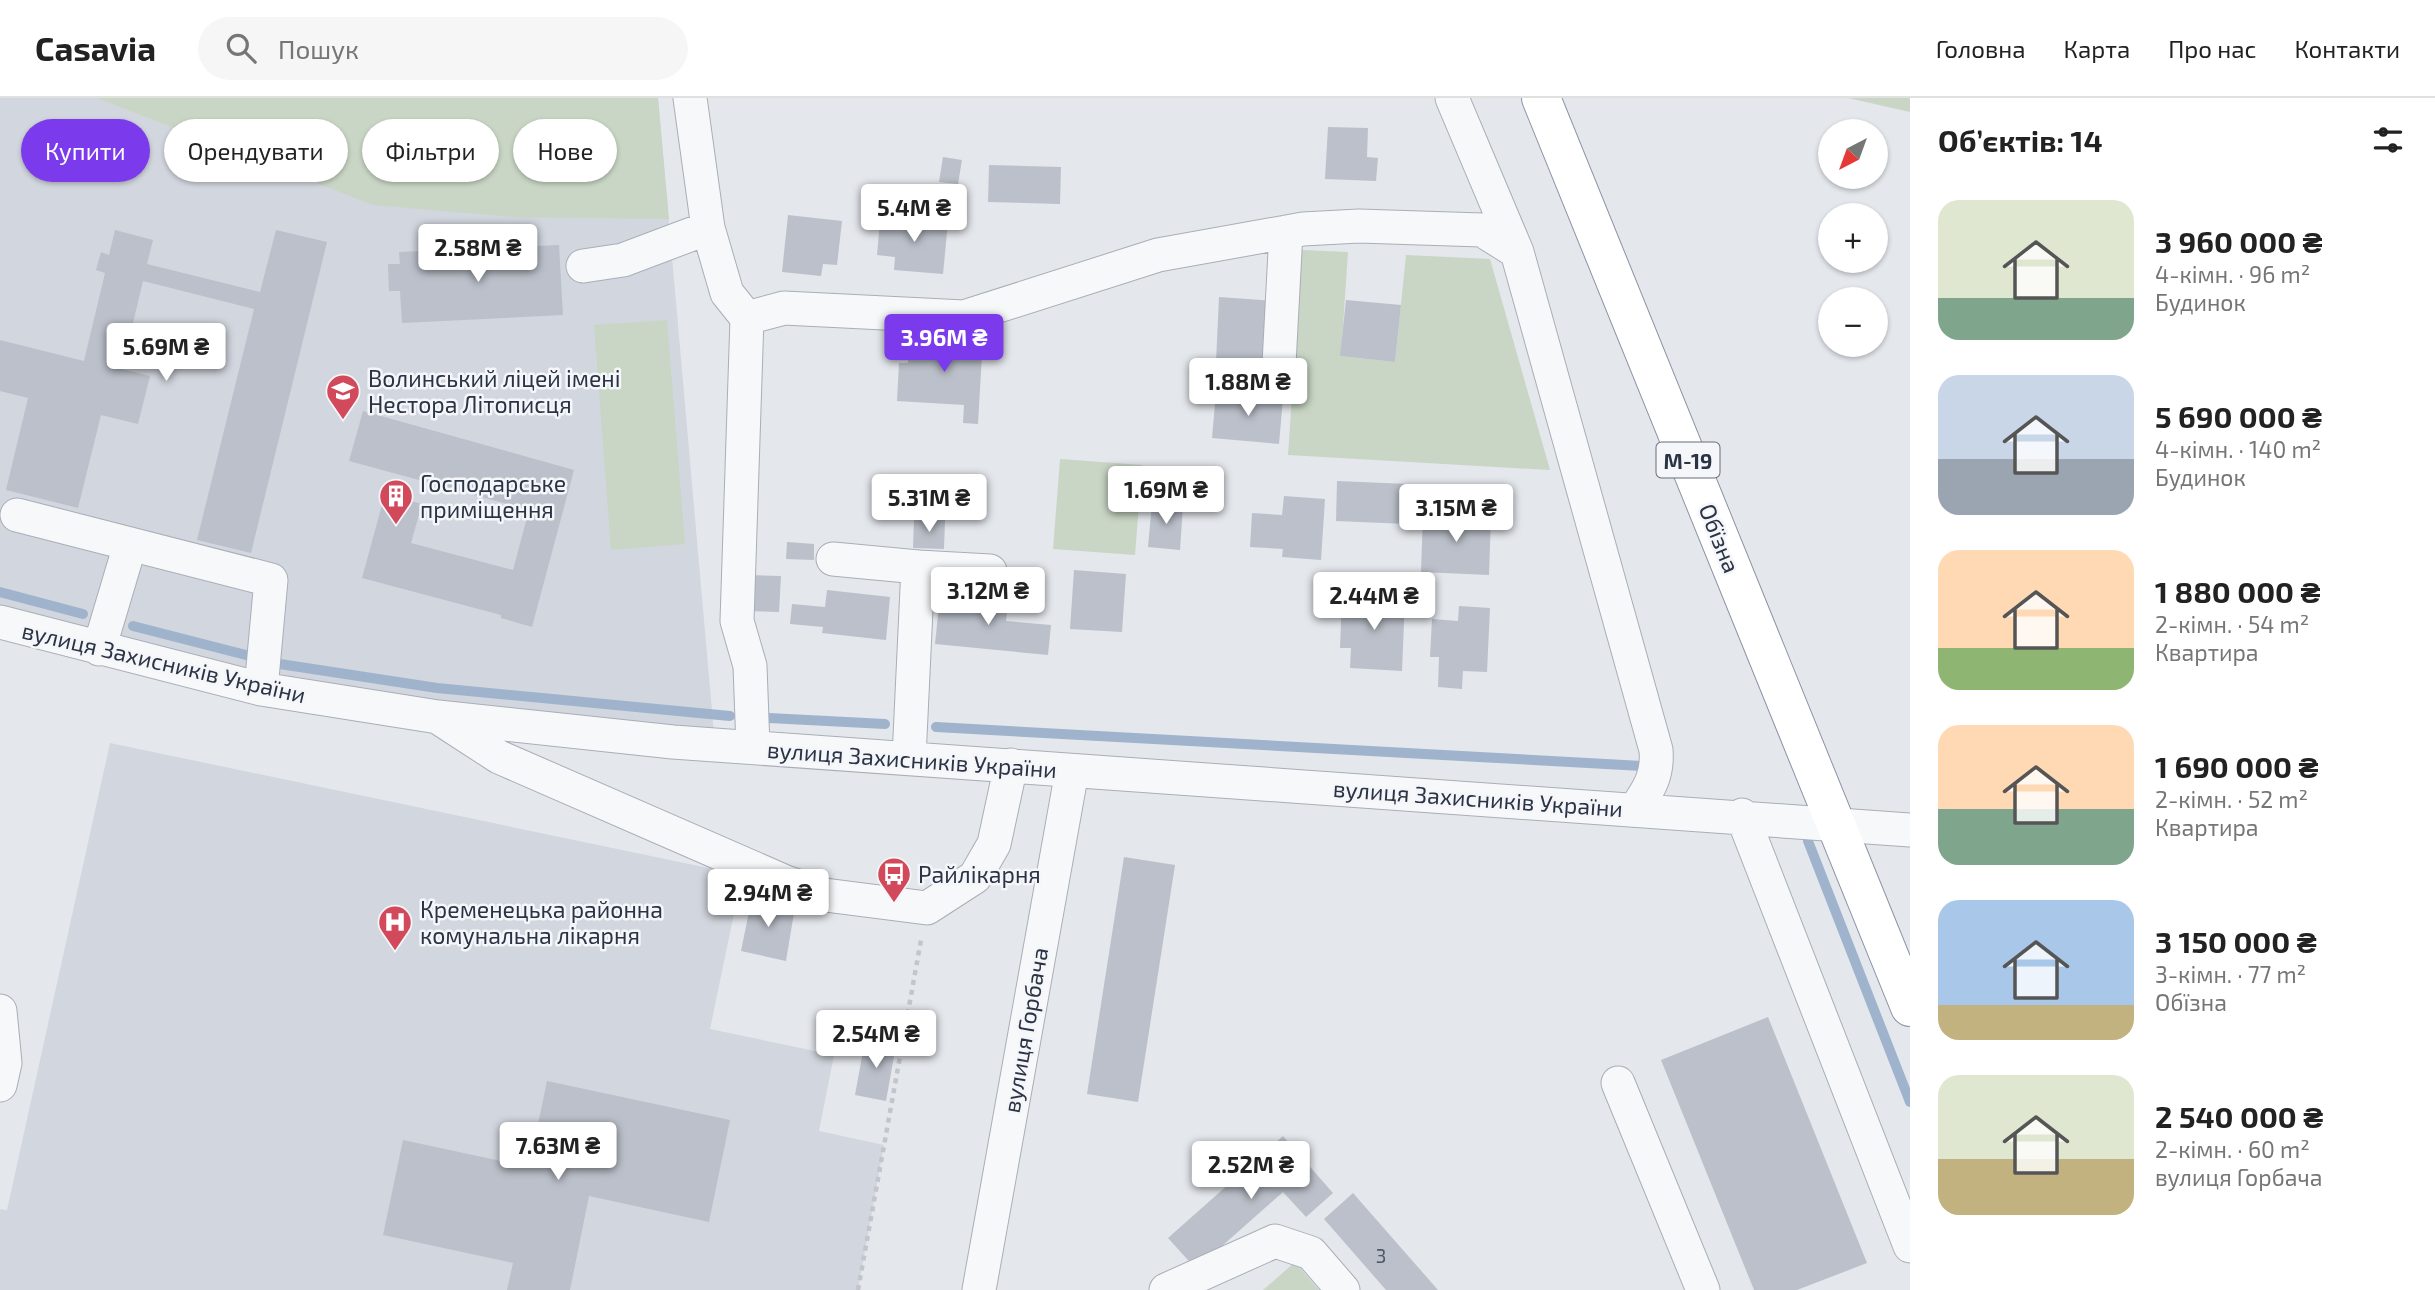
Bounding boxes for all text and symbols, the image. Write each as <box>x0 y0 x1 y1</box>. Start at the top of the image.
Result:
search box <box>198 17 688 80</box>
text: Casavia <box>35 28 156 68</box>
icon: search <box>222 29 260 67</box>
text: Пошук <box>278 33 359 64</box>
text: Головна <box>1936 34 2026 63</box>
text: Карта <box>2064 34 2130 63</box>
text: Про нас <box>2168 34 2256 63</box>
text: Контакти <box>2294 34 2400 63</box>
chip: Купити <box>21 119 150 182</box>
chip: Орендувати <box>164 119 348 182</box>
chip: Фільтри <box>362 119 499 182</box>
chip: Нове <box>513 119 617 182</box>
north arrow <box>1818 119 1888 189</box>
map controls <box>1818 119 1888 357</box>
icon: filters <box>2369 121 2407 159</box>
text: Об’єктів: 14 <box>1938 122 2103 158</box>
pin: 5.4M ₴ <box>857 184 971 244</box>
text: 5.4M ₴ <box>877 193 951 221</box>
button: + <box>1818 203 1888 273</box>
text: 3 960 000 ₴ <box>2155 223 2323 259</box>
pin: 2.58M ₴ <box>413 225 543 284</box>
icon: home <box>1994 228 2078 312</box>
text: 2.58M ₴ <box>434 233 522 261</box>
text: 4-кімн. · 96 m² <box>2155 260 2310 288</box>
button: − <box>1818 287 1888 357</box>
text: Будинок <box>2155 288 2246 316</box>
pin: 3.96M ₴ <box>879 314 1009 374</box>
text: 3.96M ₴ <box>900 323 988 351</box>
pin: 5.69M ₴ <box>101 324 231 383</box>
text: 5.69M ₴ <box>123 332 209 360</box>
pin: 1.88M ₴ <box>1183 358 1313 418</box>
place label: Волинський ліцей імені Нестора Літописця <box>368 364 620 418</box>
text: 1.88M ₴ <box>1205 367 1291 395</box>
school or university icon: Волинський ліцей імені Нестора Літописця <box>324 372 362 421</box>
text: 5 690 000 ₴ <box>2155 398 2322 434</box>
icon: home <box>1994 403 2078 487</box>
text: 4-кімн. · 140 m² <box>2155 435 2321 463</box>
road number: М-19 <box>1656 442 1720 478</box>
text: Будинок <box>2155 463 2246 491</box>
pin: 1.69M ₴ <box>1101 466 1231 526</box>
place label: Господарське приміщення <box>420 469 566 523</box>
pin: 5.31M ₴ <box>864 474 994 534</box>
text: 1.69M ₴ <box>1124 475 1208 503</box>
building icon: Господарське приміщення <box>377 477 415 526</box>
text: 5.31M ₴ <box>888 483 970 511</box>
pin: 3.15M ₴ <box>1391 484 1521 544</box>
text: 3.15M ₴ <box>1415 493 1497 521</box>
street label: Обїзна <box>1694 499 1746 577</box>
pin: 3.12M ₴ <box>923 568 1053 627</box>
pin: 2.44M ₴ <box>1309 573 1439 632</box>
text: 1 880 000 ₴ <box>2155 573 2321 609</box>
text: 3.12M ₴ <box>947 576 1029 604</box>
icon: home <box>1994 578 2078 662</box>
text: 2.44M ₴ <box>1329 581 1419 609</box>
text: 2-кімн. · 54 m² <box>2155 610 2309 638</box>
street label: вулиця Захисників України <box>19 616 309 709</box>
text: Квартира <box>2155 638 2259 666</box>
street label: вулиця Захисників України <box>766 735 1058 784</box>
text: 1 690 000 ₴ <box>2155 748 2319 784</box>
icon: home <box>1994 753 2078 837</box>
street label: вулиця Захисників України <box>1332 774 1624 823</box>
text: 2-кімн. · 52 m² <box>2155 785 2308 813</box>
text: Квартира <box>2155 813 2259 841</box>
bus stop icon: Райлікарня <box>875 855 913 904</box>
place label: Райлікарня <box>918 860 1041 888</box>
pin: 2.94M ₴ <box>703 870 833 929</box>
text: 2.94M ₴ <box>724 878 812 906</box>
place label: Кременецька районна комунальна лікарня <box>420 895 663 950</box>
hospital icon: Кременецька районна комунальна лікарня <box>376 903 414 952</box>
text: 3 150 000 ₴ <box>2155 923 2317 959</box>
icon: home <box>1994 928 2078 1012</box>
street label: вулиця Горбача <box>997 945 1054 1115</box>
text: 3-кімн. · 77 m² <box>2155 960 2306 988</box>
text: Обїзна <box>2155 988 2227 1016</box>
pin: 2.54M ₴ <box>811 1010 941 1070</box>
text: 2.54M ₴ <box>832 1019 920 1047</box>
text: 2 540 000 ₴ <box>2155 1098 2323 1134</box>
icon: home <box>1994 1103 2078 1187</box>
pin: 7.63M ₴ <box>493 1122 623 1182</box>
text: 7.63M ₴ <box>516 1131 600 1159</box>
text: 2-кімн. · 60 m² <box>2155 1135 2310 1163</box>
pin: 2.52M ₴ <box>1186 1142 1316 1201</box>
text: 2.52M ₴ <box>1208 1150 1294 1178</box>
text: вулиця Горбача <box>2155 1163 2322 1191</box>
house number: 3 <box>1376 1244 1386 1267</box>

